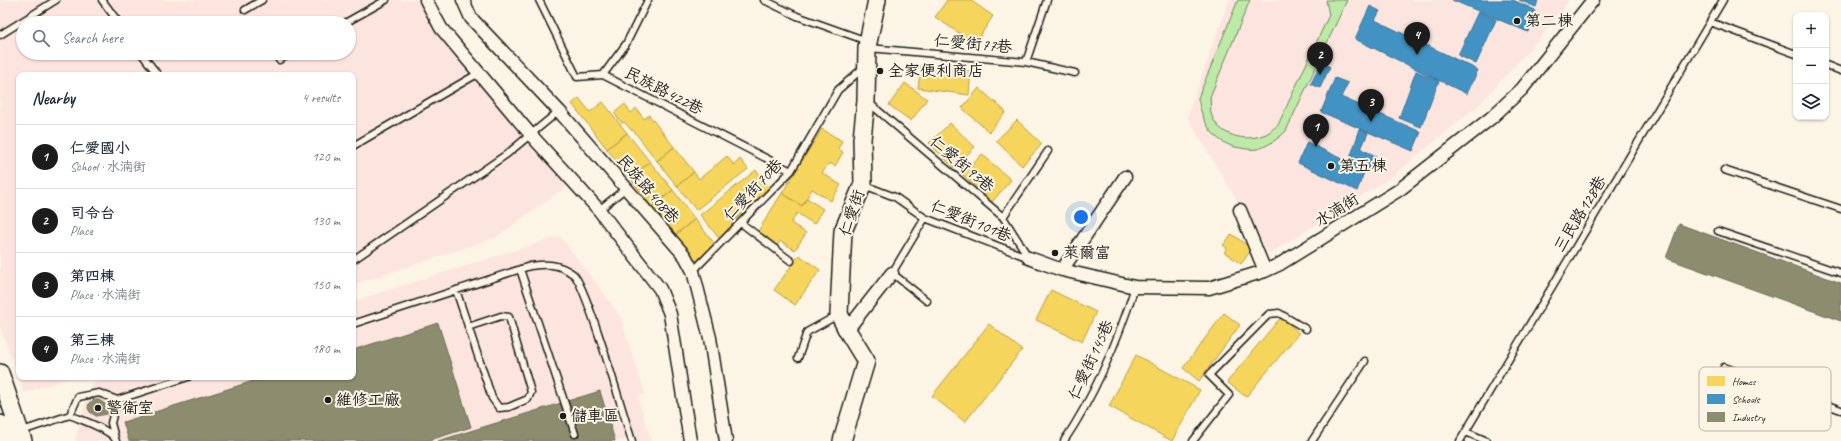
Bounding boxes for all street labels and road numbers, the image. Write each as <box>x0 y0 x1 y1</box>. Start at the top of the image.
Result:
street label: 仁愛街77巷 <box>933 31 1013 57</box>
street label: 民族路422巷 <box>621 63 707 119</box>
street label: 仁愛街93巷 <box>926 131 998 197</box>
street label: 民族路408巷 <box>612 150 684 228</box>
street label: 仁愛街70巷 <box>719 155 787 225</box>
street label: 三民路128巷 <box>1549 172 1611 256</box>
street label: 仁愛街 <box>835 187 869 239</box>
street label: 水湳街 <box>1311 189 1363 231</box>
street label: 仁愛街101巷 <box>928 196 1014 246</box>
street label: 仁愛街145巷 <box>1064 317 1118 403</box>

